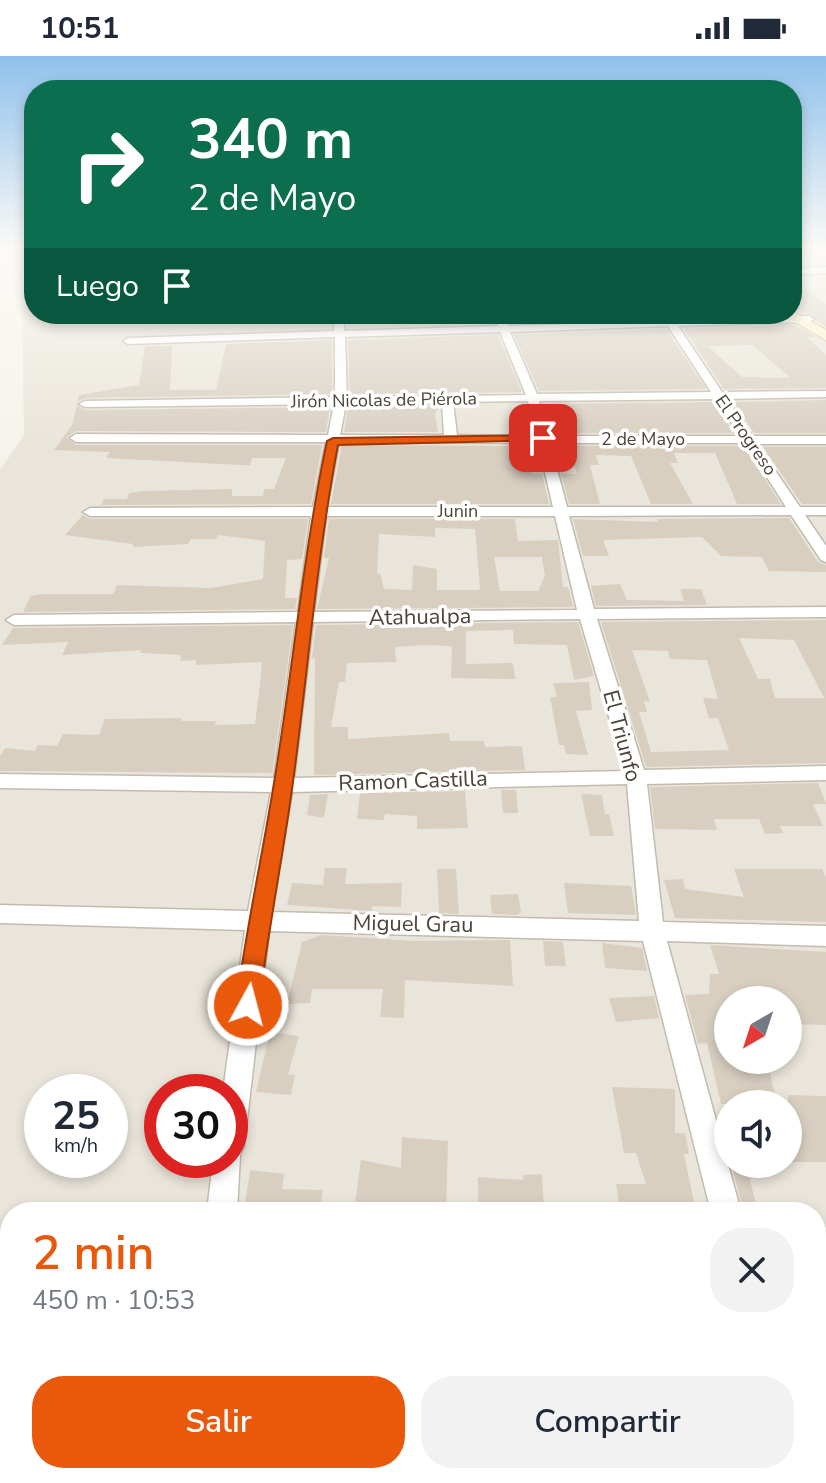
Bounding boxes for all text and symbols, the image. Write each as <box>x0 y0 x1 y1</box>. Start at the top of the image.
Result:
text: 10:51 <box>40 8 119 49</box>
text: 340 m <box>188 101 353 178</box>
icon: right <box>56 112 160 216</box>
text: 2 de Mayo <box>188 174 356 223</box>
icon: arrive <box>155 264 199 308</box>
text: Luego <box>56 266 139 307</box>
street label: Jirón Nicolas de Piérola <box>290 386 477 414</box>
street label: El Progreso <box>709 390 783 480</box>
pin <box>509 404 577 472</box>
icon: arrive <box>521 416 565 460</box>
street label: 2 de Mayo <box>601 427 685 451</box>
street label: Junin <box>437 499 478 523</box>
street label: Atahualpa <box>368 601 472 633</box>
street label: El Triunfo <box>595 687 649 785</box>
street label: Ramon Castilla <box>338 763 488 799</box>
street label: Miguel Grau <box>352 908 474 940</box>
position arrow <box>206 963 290 1047</box>
north arrow <box>714 986 802 1074</box>
map controls <box>714 986 802 1178</box>
speed limit sign: 30 <box>144 1074 248 1178</box>
text: 25 <box>52 1089 100 1143</box>
button: sound <box>714 1090 802 1178</box>
text: km/h <box>54 1132 98 1159</box>
text: 2 min <box>32 1220 154 1286</box>
button: close <box>710 1228 794 1312</box>
text: 450 m · 10:53 <box>32 1283 195 1318</box>
button: Salir <box>32 1376 405 1468</box>
button: Compartir <box>421 1376 794 1468</box>

